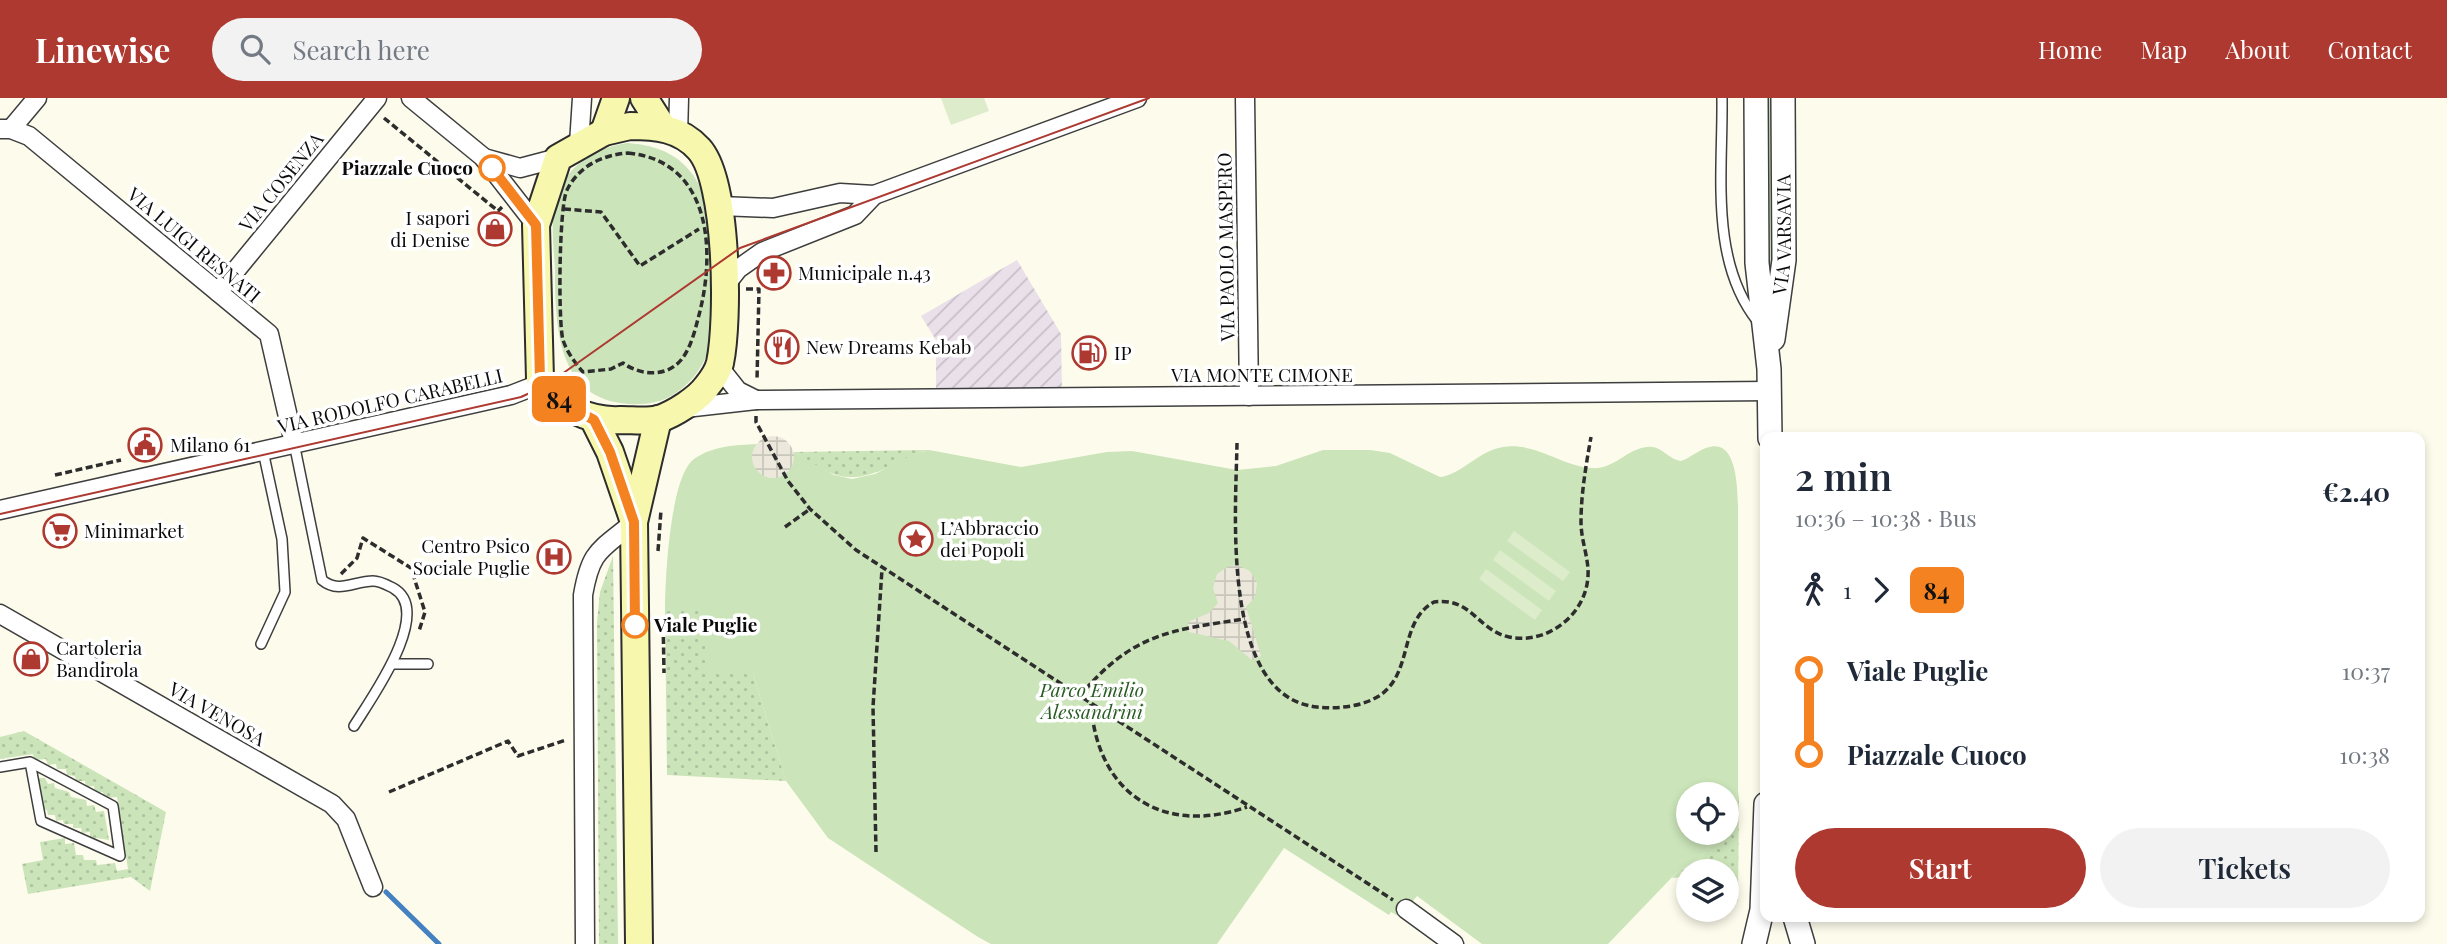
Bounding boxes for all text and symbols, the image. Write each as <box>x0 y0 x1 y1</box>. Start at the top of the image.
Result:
search box <box>212 18 702 81</box>
text: Linewise <box>35 27 170 71</box>
icon: search <box>236 30 274 68</box>
text: Search here <box>292 32 430 67</box>
text: Home <box>2038 33 2102 65</box>
text: Map <box>2140 33 2187 65</box>
text: About <box>2225 33 2289 65</box>
text: Contact <box>2327 33 2412 65</box>
street label: VIA COSENZA <box>231 125 329 237</box>
street label: VIA PAOLO MASPERO <box>1210 152 1240 343</box>
place label: Piazzale Cuoco <box>342 154 473 180</box>
marker: Piazzale Cuoco <box>479 155 505 181</box>
street label: VIA VARSAVIA <box>1765 173 1796 297</box>
street label: VIA LUIGI RESNATI <box>122 180 267 308</box>
place label: I sapori di Denise <box>390 204 470 252</box>
shop icon: I sapori di Denise <box>476 210 514 248</box>
pharmacy icon: Municipale n.43 <box>755 254 793 292</box>
place label: Municipale n.43 <box>798 259 931 285</box>
restaurant icon: New Dreams Kebab <box>763 328 801 366</box>
place label: New Dreams Kebab <box>806 333 971 359</box>
fuel station icon: IP <box>1070 334 1108 372</box>
place label: IP <box>1114 339 1132 365</box>
street label: VIA RODOLFO CARABELLI <box>274 361 505 439</box>
street label: VIA MONTE CIMONE <box>1170 361 1353 387</box>
line badge: 84 <box>528 376 590 422</box>
text: 84 <box>546 383 572 415</box>
public building icon: Milano 61 <box>126 426 164 464</box>
place label: Milano 61 <box>170 431 250 457</box>
text: 2 min <box>1795 450 1892 501</box>
text: €2.40 <box>2322 474 2390 509</box>
text: 10:36 – 10:38 · Bus <box>1795 502 1977 533</box>
supermarket icon: Minimarket <box>41 512 79 550</box>
place label: L’Abbraccio dei Popoli <box>940 514 1039 562</box>
place label: Minimarket <box>84 517 184 543</box>
place icon: L’Abbraccio dei Popoli <box>897 520 935 558</box>
place label: Centro Psico Sociale Puglie <box>413 532 530 580</box>
hospital icon: Centro Psico Sociale Puglie <box>535 538 573 576</box>
icon: walk <box>1795 571 1833 609</box>
icon: forward <box>1862 571 1900 609</box>
text: 1 <box>1843 574 1852 605</box>
text: 84 <box>1924 574 1950 606</box>
place label: Viale Puglie <box>653 611 757 637</box>
marker: Viale Puglie <box>622 612 648 638</box>
place label: Cartoleria Bandirola <box>56 634 143 682</box>
shop icon: Cartoleria Bandirola <box>12 640 50 678</box>
text: Viale Puglie <box>1847 653 1988 688</box>
text: 10:37 <box>2342 655 2390 686</box>
street label: VIA VENOSA <box>164 674 271 752</box>
park label: Parco Emilio Alessandrini <box>1039 676 1144 724</box>
text: Piazzale Cuoco <box>1847 737 2027 772</box>
text: 10:38 <box>2339 739 2390 770</box>
map controls <box>1676 782 1739 922</box>
button: locate <box>1676 782 1739 845</box>
button: Start <box>1795 828 2086 908</box>
button: Tickets <box>2100 828 2390 908</box>
button: layers <box>1676 859 1739 922</box>

